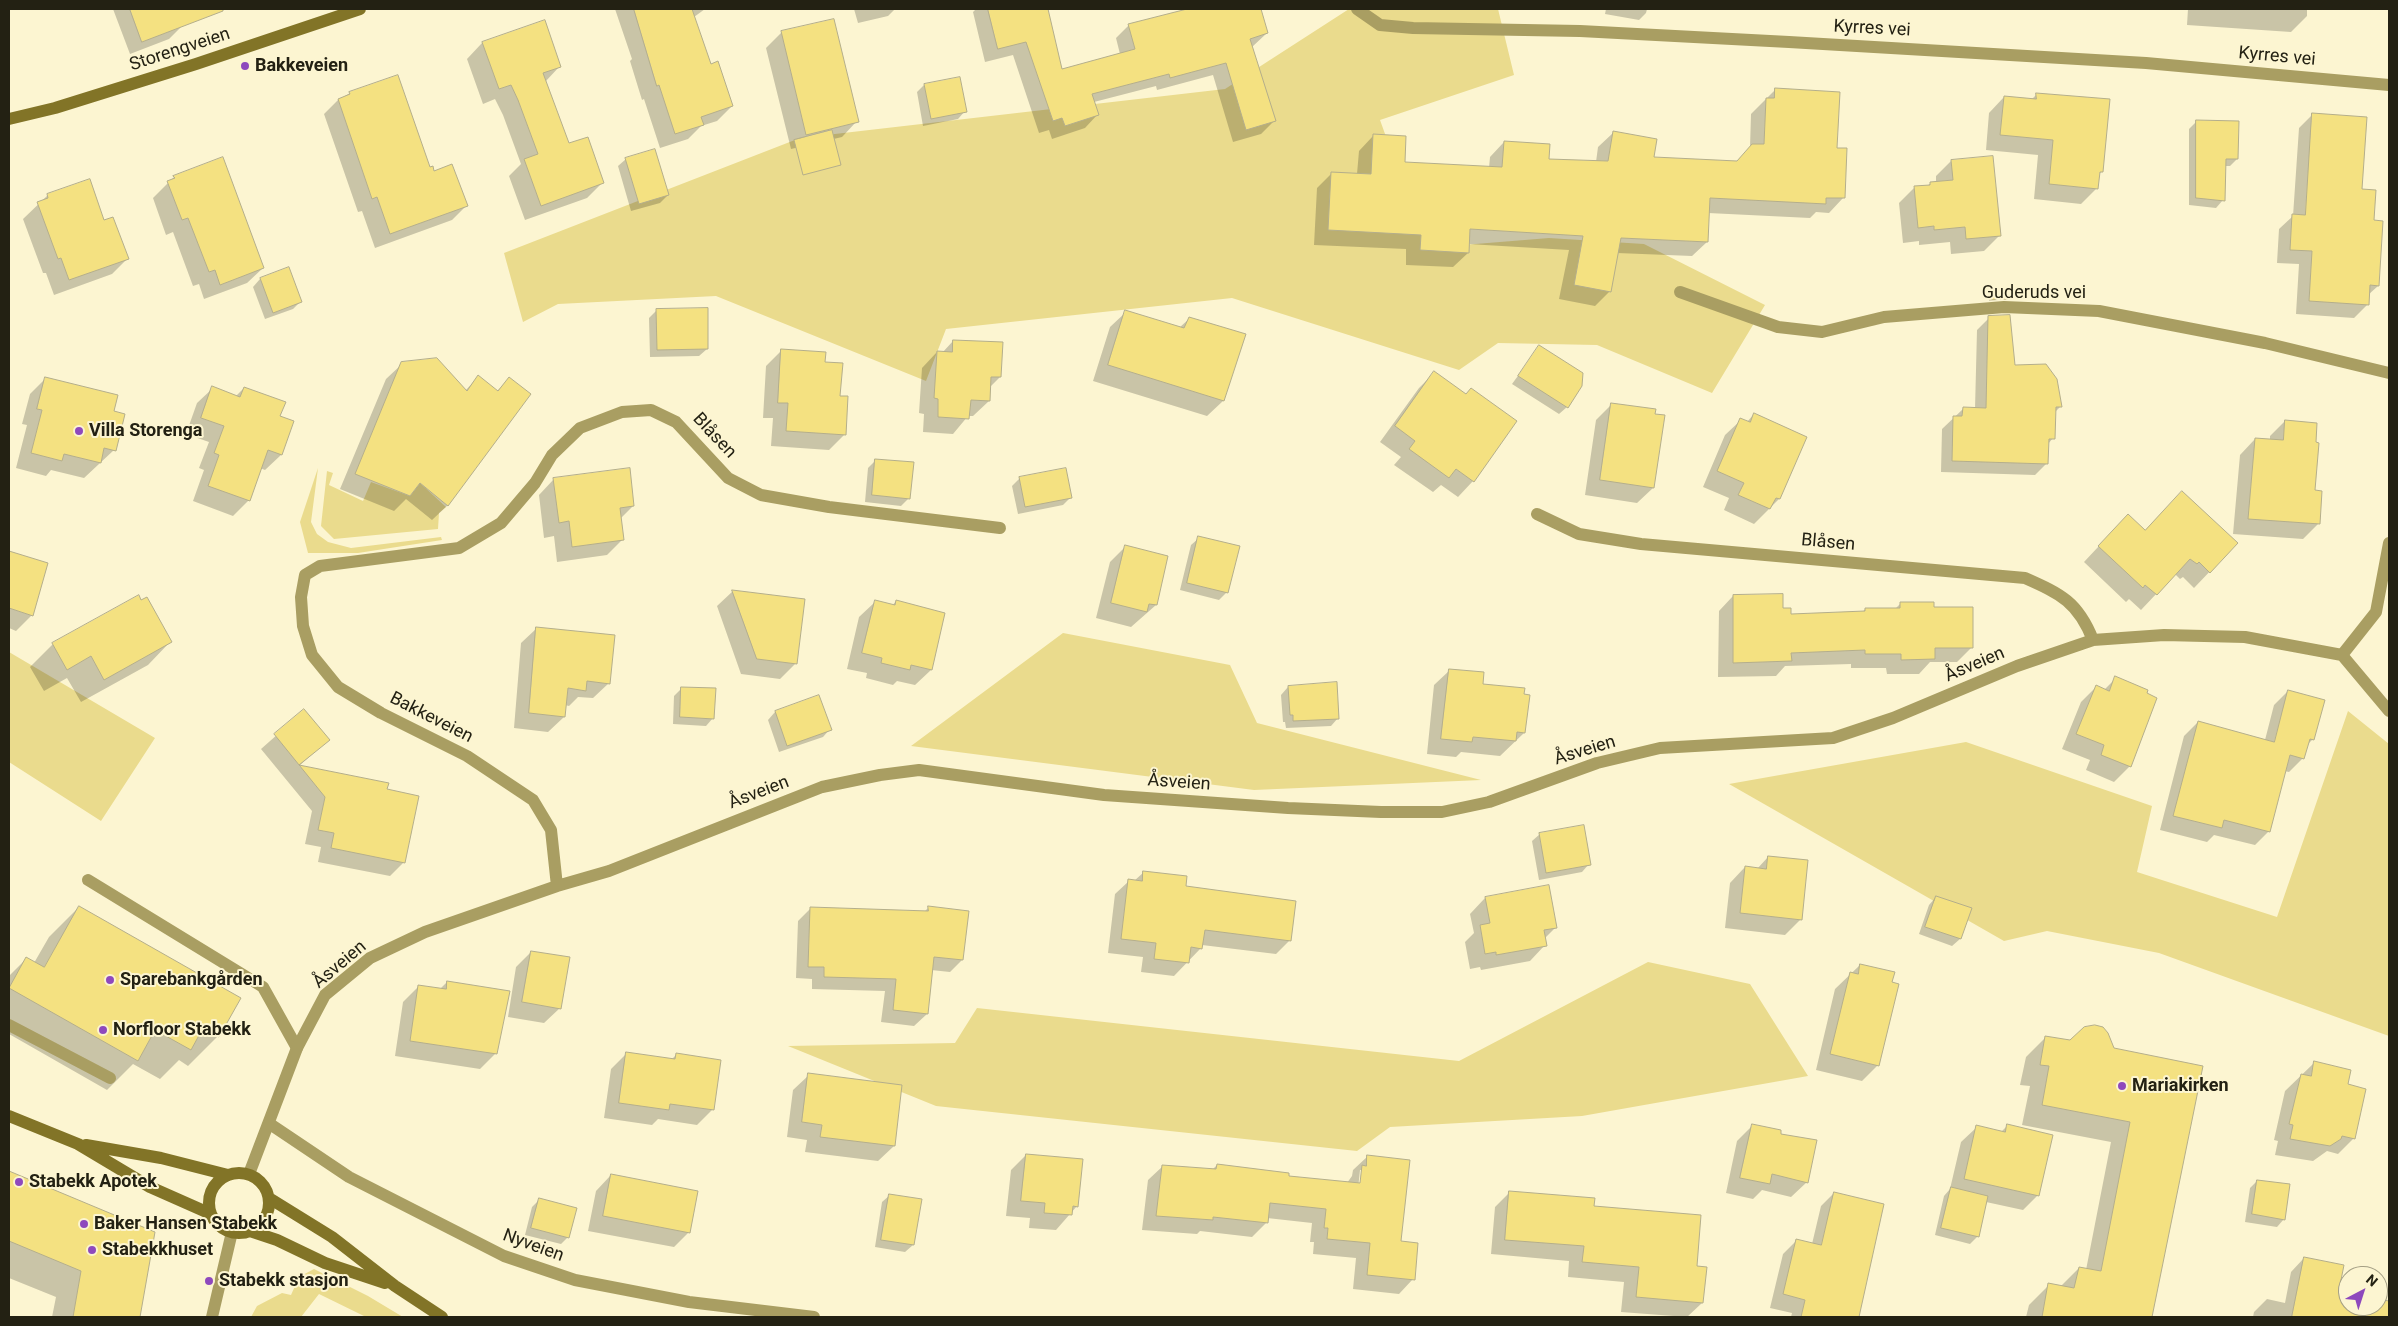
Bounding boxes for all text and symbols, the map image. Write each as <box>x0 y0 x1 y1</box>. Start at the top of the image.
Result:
street label: Kyrres vei <box>1833 16 1911 42</box>
street label: Storengveien <box>127 24 233 76</box>
street label: Kyrres vei <box>2238 43 2316 71</box>
place label: Bakkeveien <box>255 55 348 77</box>
marker: Bakkeveien <box>239 60 251 72</box>
street label: Guderuds vei <box>1982 282 2086 304</box>
street label: Blåsen <box>688 409 740 463</box>
place label: Villa Storenga <box>89 420 202 442</box>
marker: Villa Storenga <box>73 425 85 437</box>
street label: Blåsen <box>1800 530 1856 556</box>
street label: Åsveien <box>1942 643 2008 687</box>
street label: Bakkeveien <box>386 688 476 748</box>
street label: Åsveien <box>1552 731 1618 771</box>
street label: Åsveien <box>1147 770 1211 796</box>
street label: Åsveien <box>726 772 792 814</box>
street label: Åsveien <box>309 936 371 994</box>
place label: Sparebankgården <box>120 969 263 991</box>
marker: Sparebankgården <box>104 974 116 986</box>
place label: Norfloor Stabekk <box>113 1019 251 1041</box>
marker: Norfloor Stabekk <box>97 1024 109 1036</box>
place label: Mariakirken <box>2132 1075 2229 1097</box>
marker: Mariakirken <box>2116 1080 2128 1092</box>
place label: Stabekk Apotek <box>29 1171 157 1193</box>
marker: Stabekk Apotek <box>13 1176 25 1188</box>
place label: Baker Hansen Stabekk <box>94 1213 277 1235</box>
marker: Baker Hansen Stabekk <box>78 1218 90 1230</box>
street label: Nyveien <box>500 1225 566 1267</box>
place label: Stabekkhuset <box>102 1239 213 1261</box>
marker: Stabekkhuset <box>86 1244 98 1256</box>
north arrow <box>2338 1266 2388 1316</box>
place label: Stabekk stasjon <box>219 1270 349 1292</box>
text: N <box>2363 1271 2381 1290</box>
marker: Stabekk stasjon <box>203 1275 215 1287</box>

